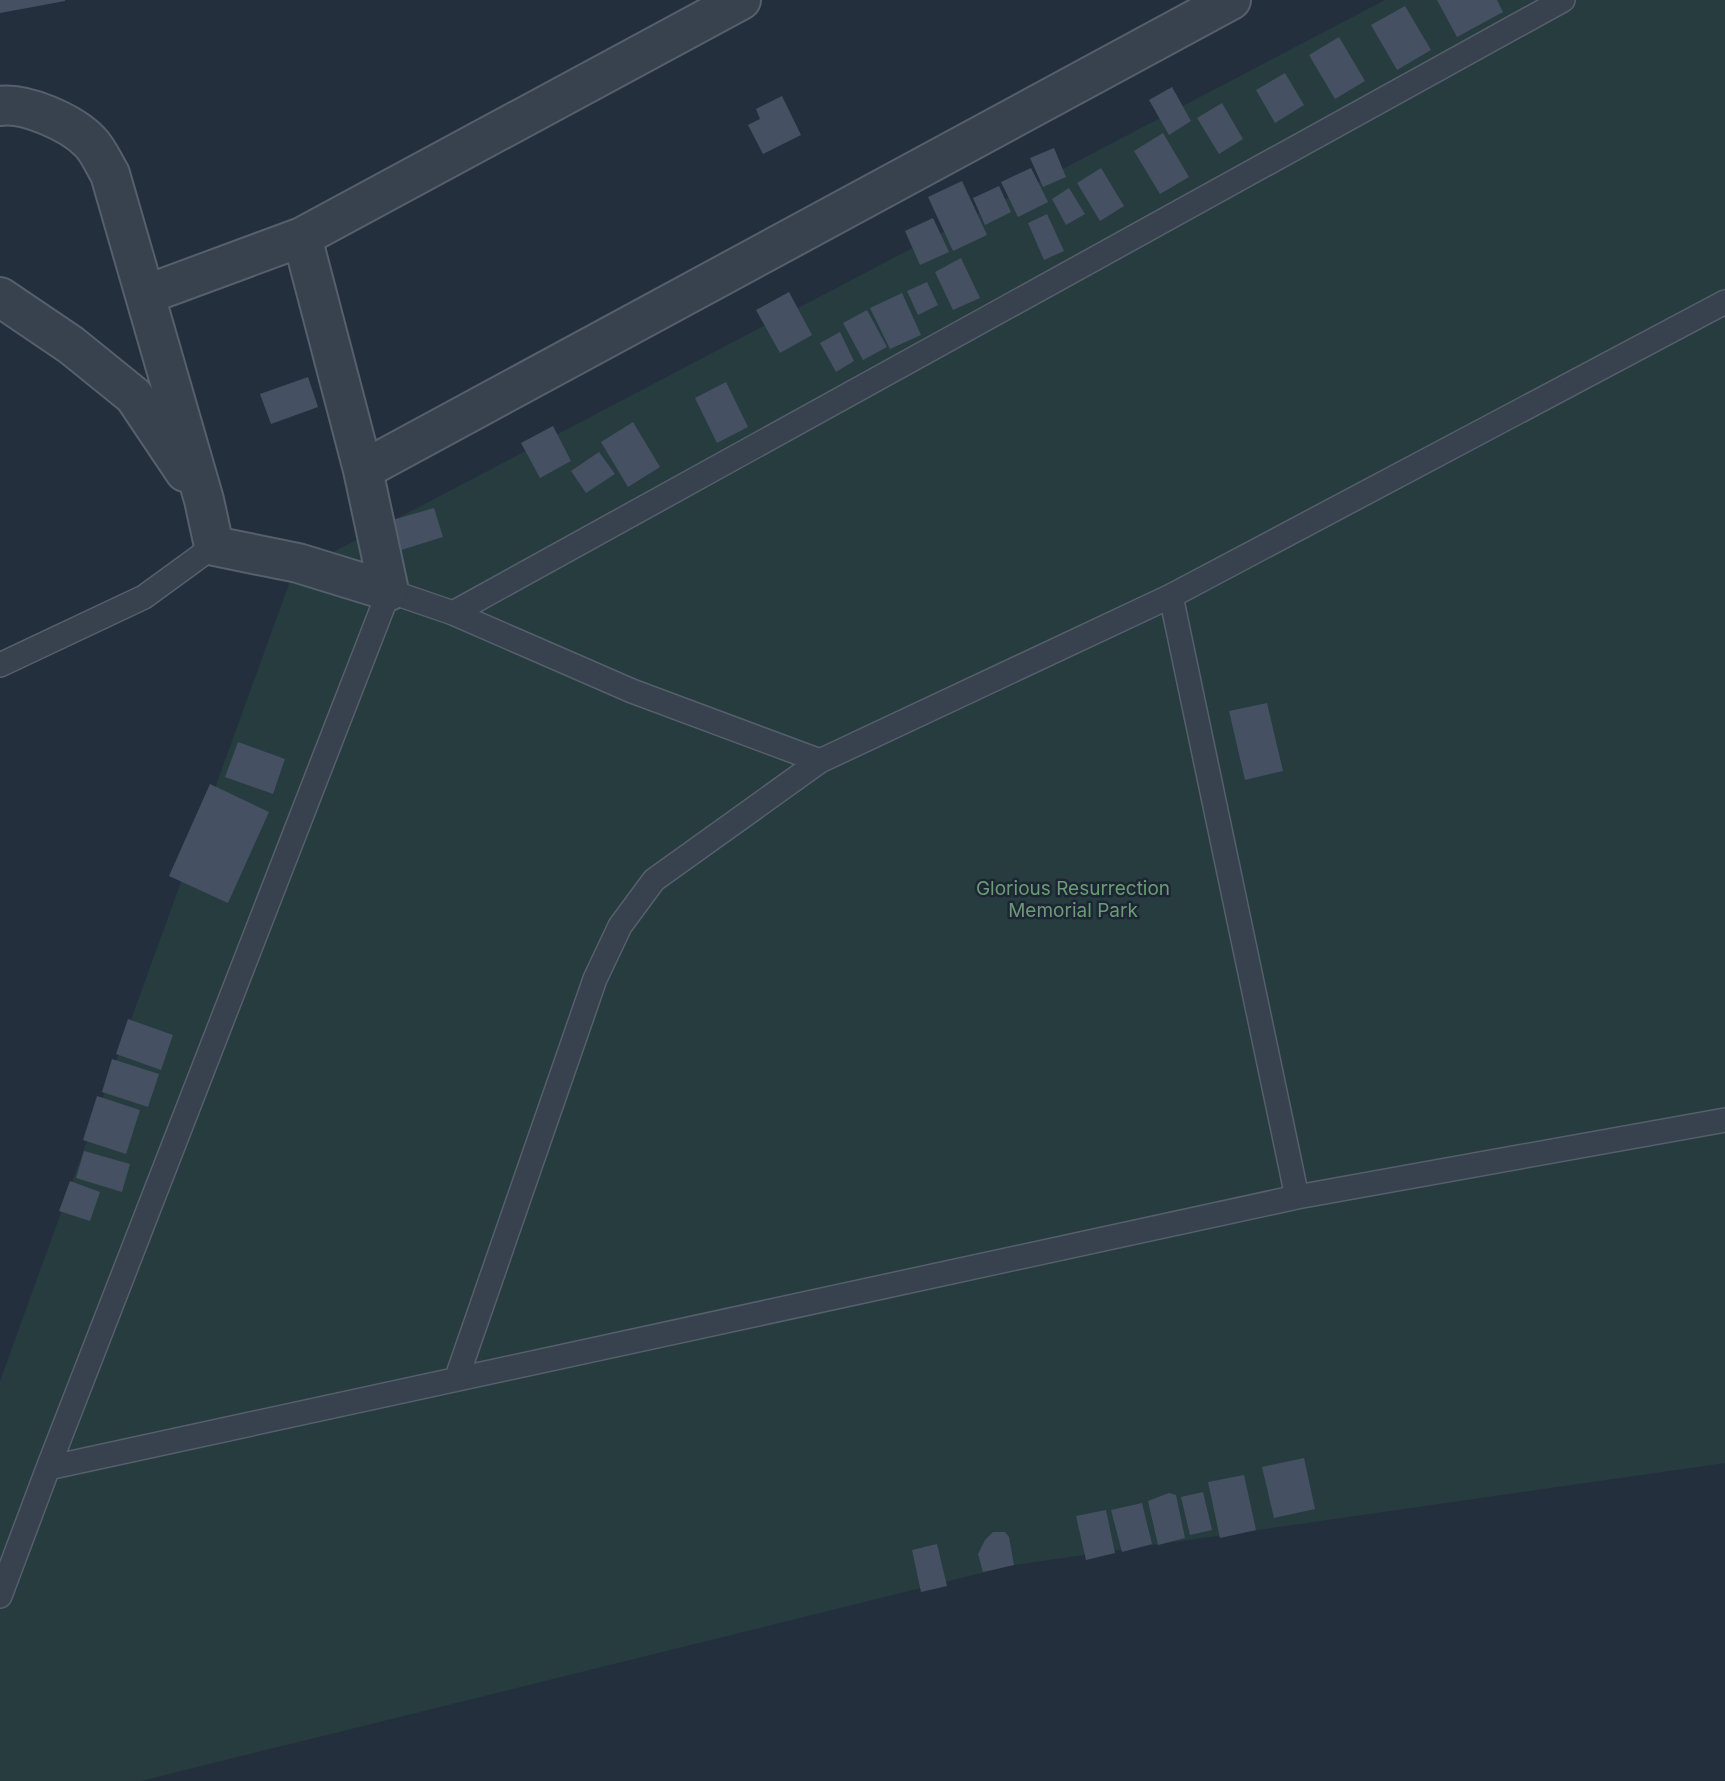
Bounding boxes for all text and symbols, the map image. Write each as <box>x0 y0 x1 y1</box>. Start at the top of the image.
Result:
park label: Glorious Resurrection Memorial Park <box>976 877 1170 922</box>

